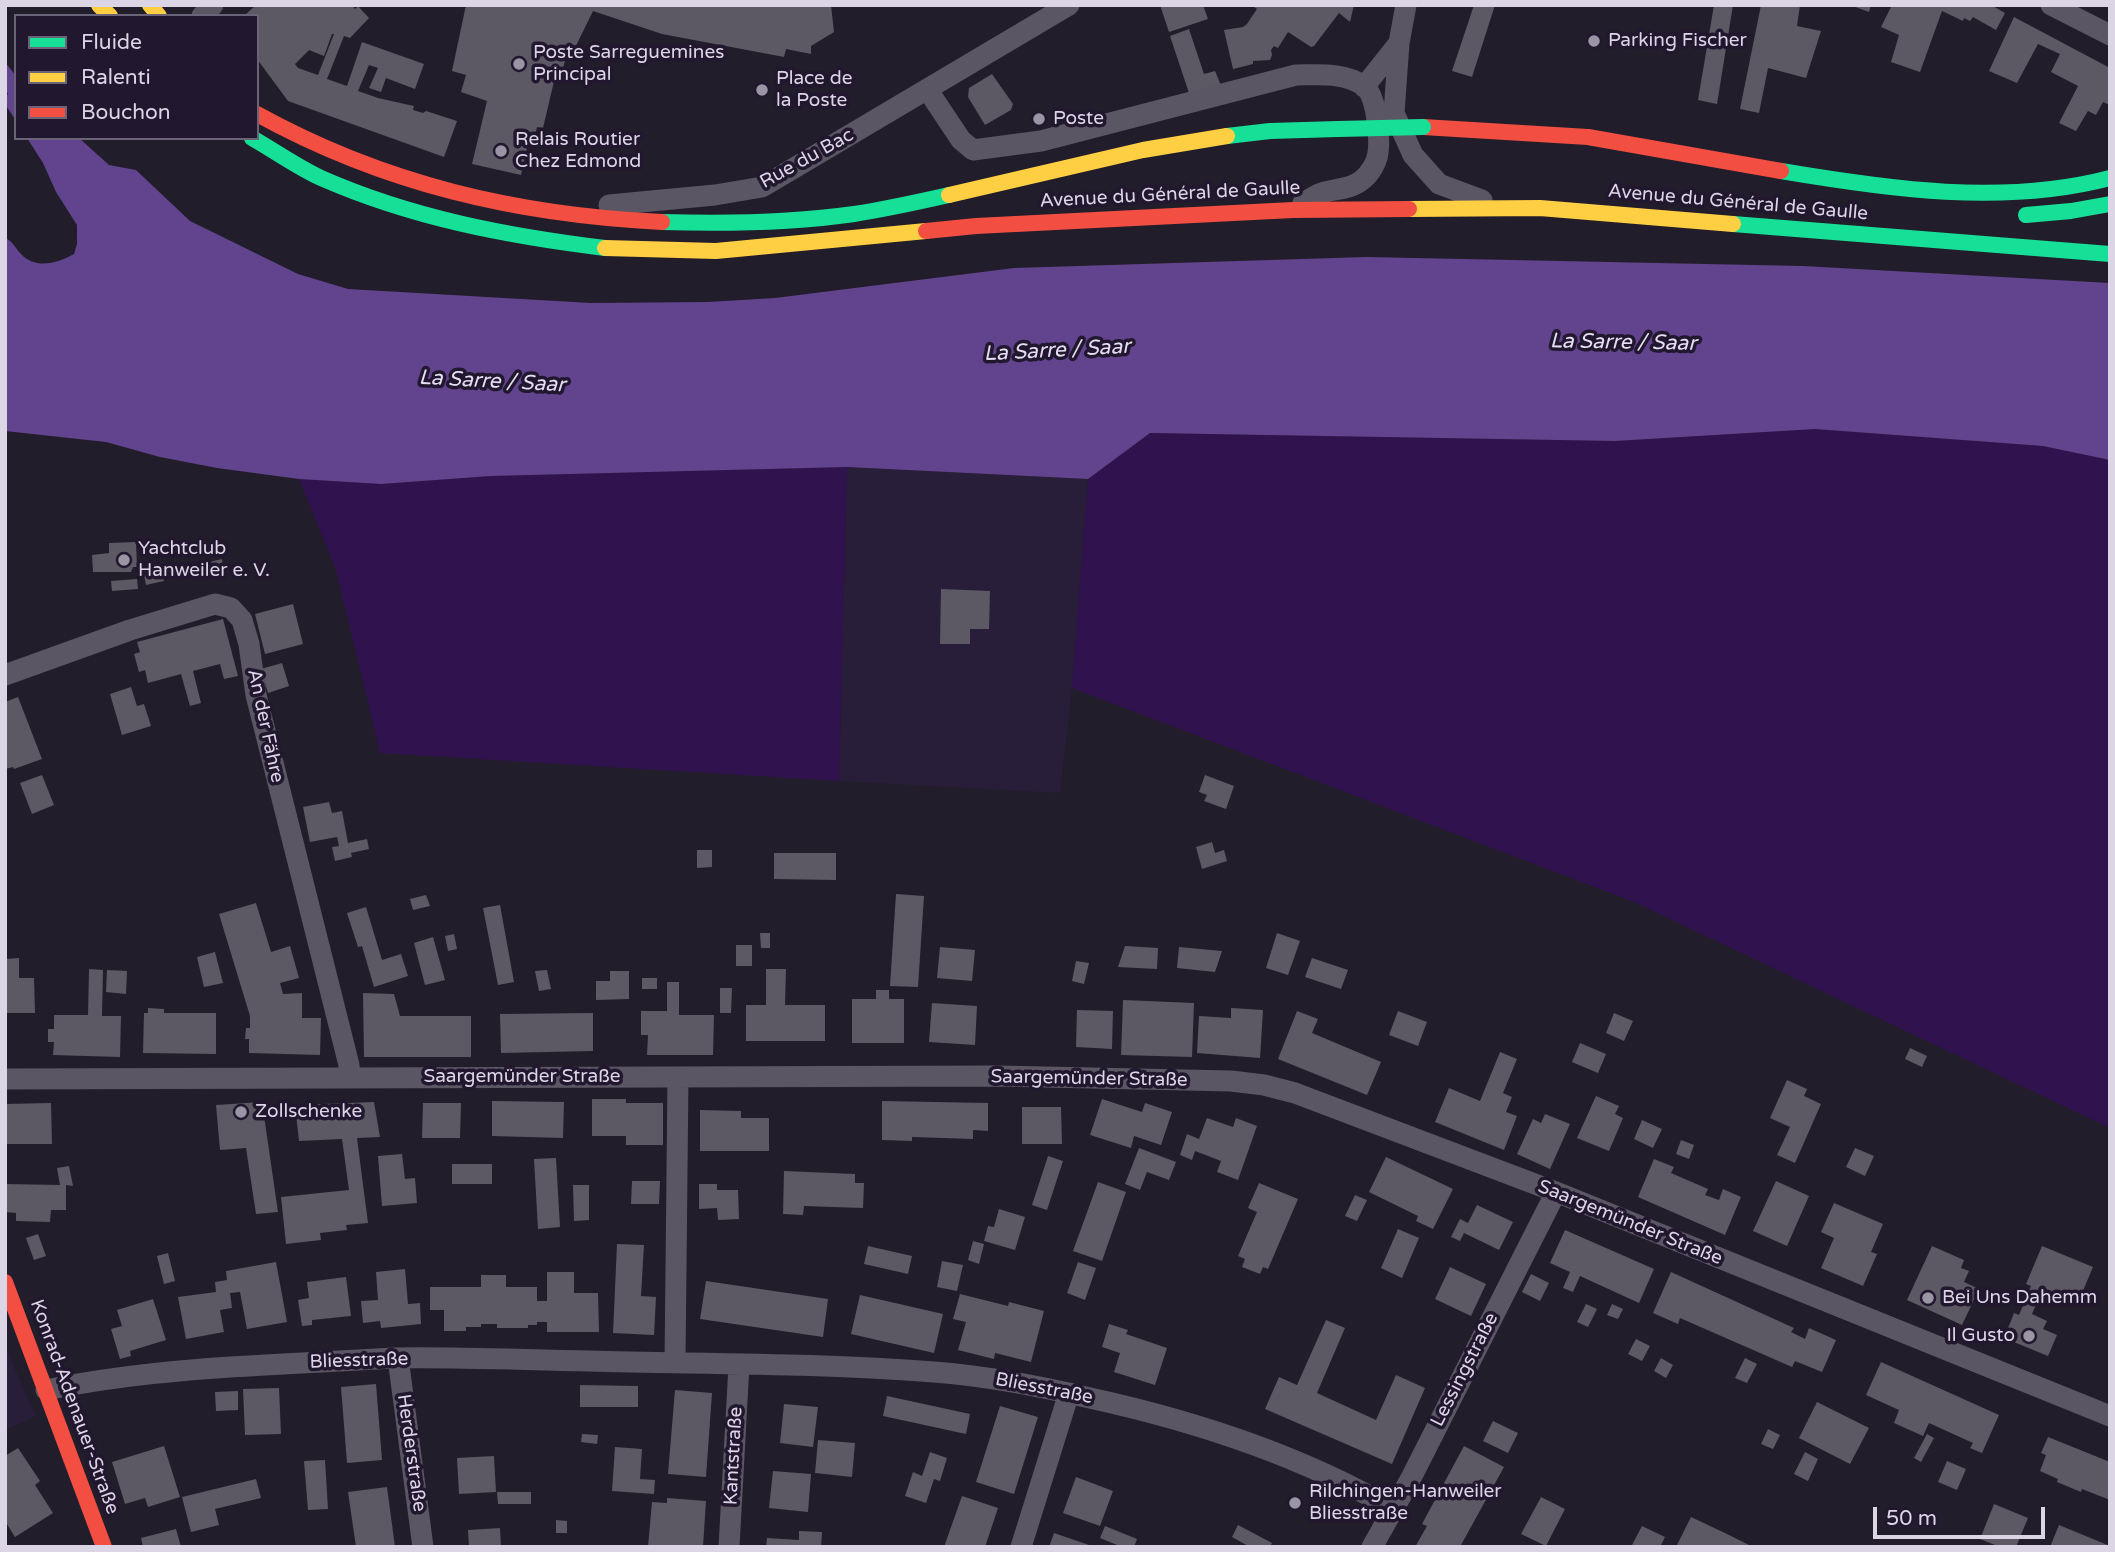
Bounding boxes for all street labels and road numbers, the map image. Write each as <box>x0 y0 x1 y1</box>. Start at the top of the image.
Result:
street label: Rue du Bac <box>756 124 858 194</box>
street label: Avenue du Général de Gaulle <box>1039 177 1301 213</box>
street label: Avenue du Général de Gaulle <box>1607 180 1869 226</box>
street label: An der Fähre <box>242 667 288 785</box>
street label: Saargemünder Straße <box>423 1066 621 1088</box>
street label: Saargemünder Straße <box>990 1066 1188 1092</box>
street label: Saargemünder Straße <box>1534 1176 1726 1270</box>
street label: Konrad-Adenauer-Straße <box>25 1297 123 1517</box>
street label: Lessingstraße <box>1427 1309 1503 1431</box>
street label: Bliesstraße <box>309 1348 409 1374</box>
street label: Bliesstraße <box>993 1368 1095 1410</box>
street label: Herderstraße <box>391 1393 431 1513</box>
street label: Kantstraße <box>720 1406 748 1506</box>

